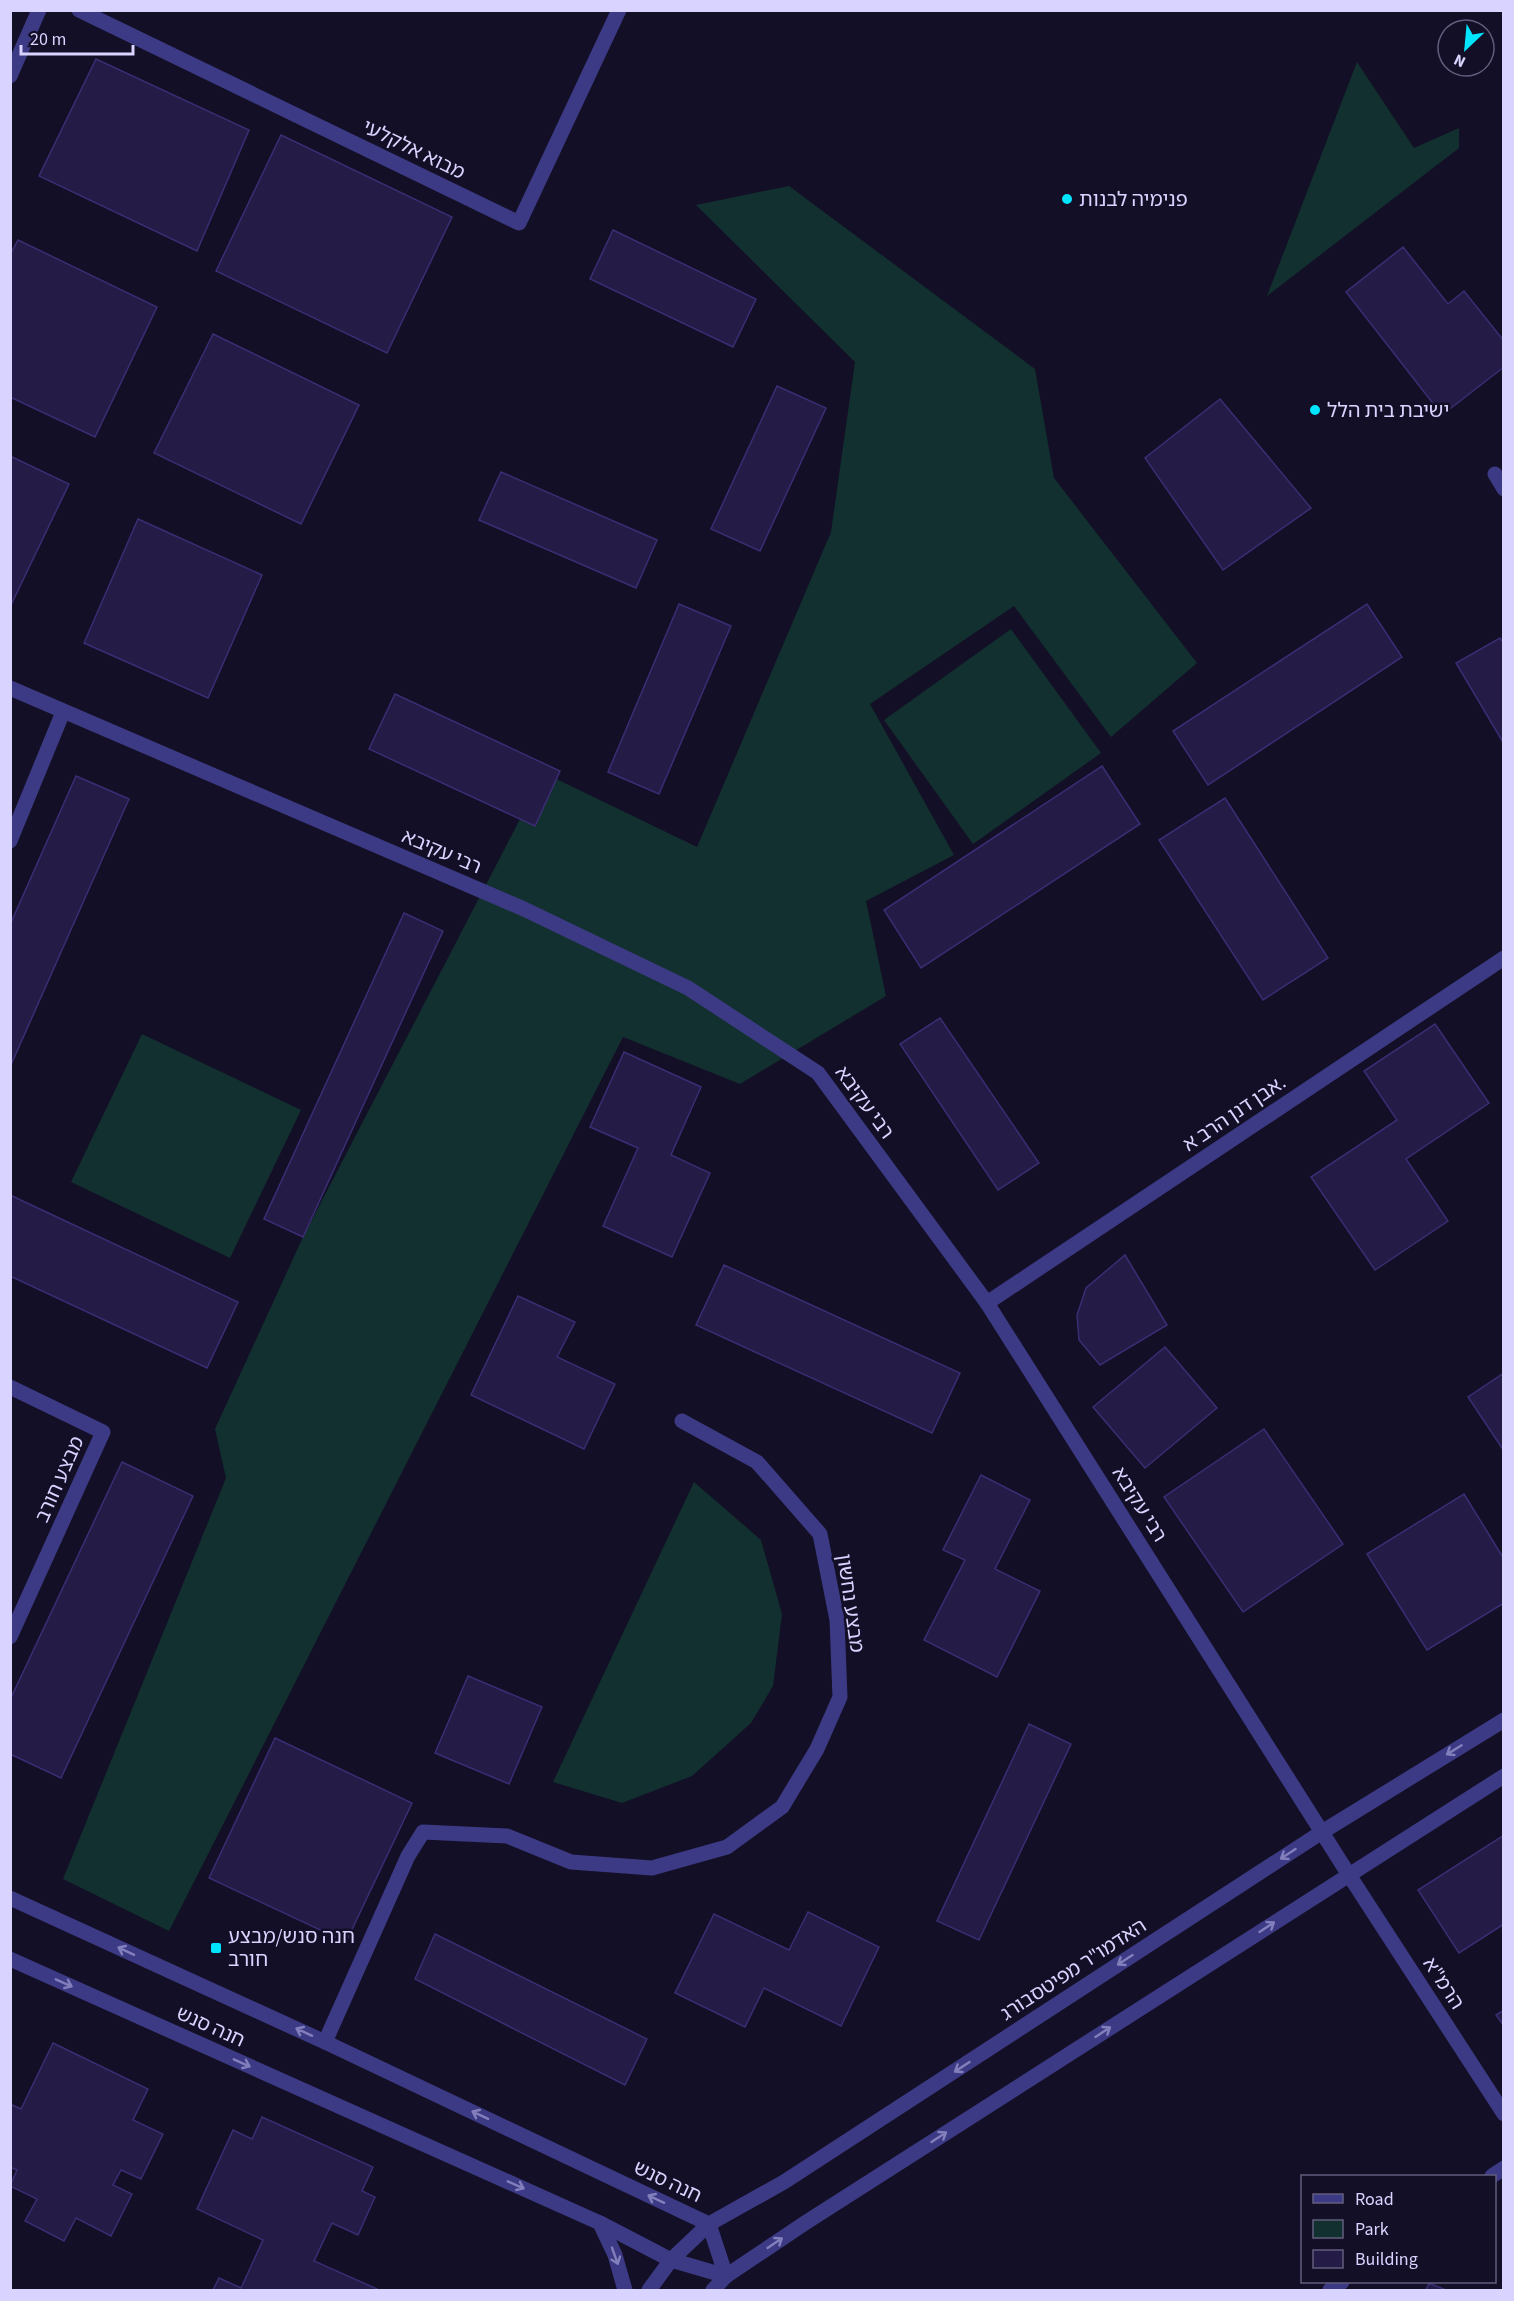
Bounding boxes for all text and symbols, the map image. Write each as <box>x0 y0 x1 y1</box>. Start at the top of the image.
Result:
scale bar <box>21 18 134 56</box>
north arrow <box>1436 18 1496 78</box>
text: 20 m <box>30 27 66 52</box>
text: N <box>1450 48 1469 73</box>
street label: מבוא אלקלעי <box>358 113 470 187</box>
place label: פנימיה לבנות <box>1079 186 1188 214</box>
marker: פנימיה לבנות <box>1060 192 1074 206</box>
place label: ישיבת בית הלל <box>1327 397 1449 425</box>
marker: ישיבת בית הלל <box>1308 403 1322 417</box>
street label: רבי עקיבא <box>397 823 486 881</box>
street label: רבי עקיבא <box>828 1060 900 1145</box>
street label: אבן דנן הרב א. <box>1177 1069 1292 1159</box>
street label: מבצע חורב <box>28 1432 91 1527</box>
street label: רבי עקיבא <box>1105 1461 1173 1548</box>
street label: מבצע נחשון <box>829 1552 871 1654</box>
one-way arrow <box>1446 1745 1463 1757</box>
one-way arrow <box>1280 1847 1297 1860</box>
street label: האדמו"ר מפיטסבורג <box>995 1912 1152 2028</box>
one-way arrow <box>1258 1921 1275 1933</box>
place label: חנה סנש/מבצע חורב <box>228 1923 355 1974</box>
marker: חנה סנש/מבצע חורב <box>209 1941 223 1955</box>
one-way arrow <box>118 1945 136 1956</box>
street label: הרמ"א <box>1416 1952 1470 2015</box>
one-way arrow <box>1117 1954 1134 1966</box>
one-way arrow <box>54 1978 72 1989</box>
street label: חנה סנש <box>172 1999 249 2054</box>
one-way arrow <box>295 2026 313 2038</box>
one-way arrow <box>1094 2026 1111 2038</box>
one-way arrow <box>232 2057 250 2069</box>
one-way arrow <box>953 2060 970 2073</box>
one-way arrow <box>471 2109 489 2121</box>
one-way arrow <box>930 2131 947 2144</box>
street label: חנה סנש <box>629 2154 706 2210</box>
legend <box>1301 2175 1496 2283</box>
one-way arrow <box>506 2180 524 2191</box>
text: Road <box>1355 2187 1394 2212</box>
one-way arrow <box>648 2192 666 2204</box>
text: Park <box>1355 2217 1389 2242</box>
one-way arrow <box>766 2237 782 2249</box>
one-way arrow <box>610 2246 621 2265</box>
text: Building <box>1355 2247 1418 2272</box>

